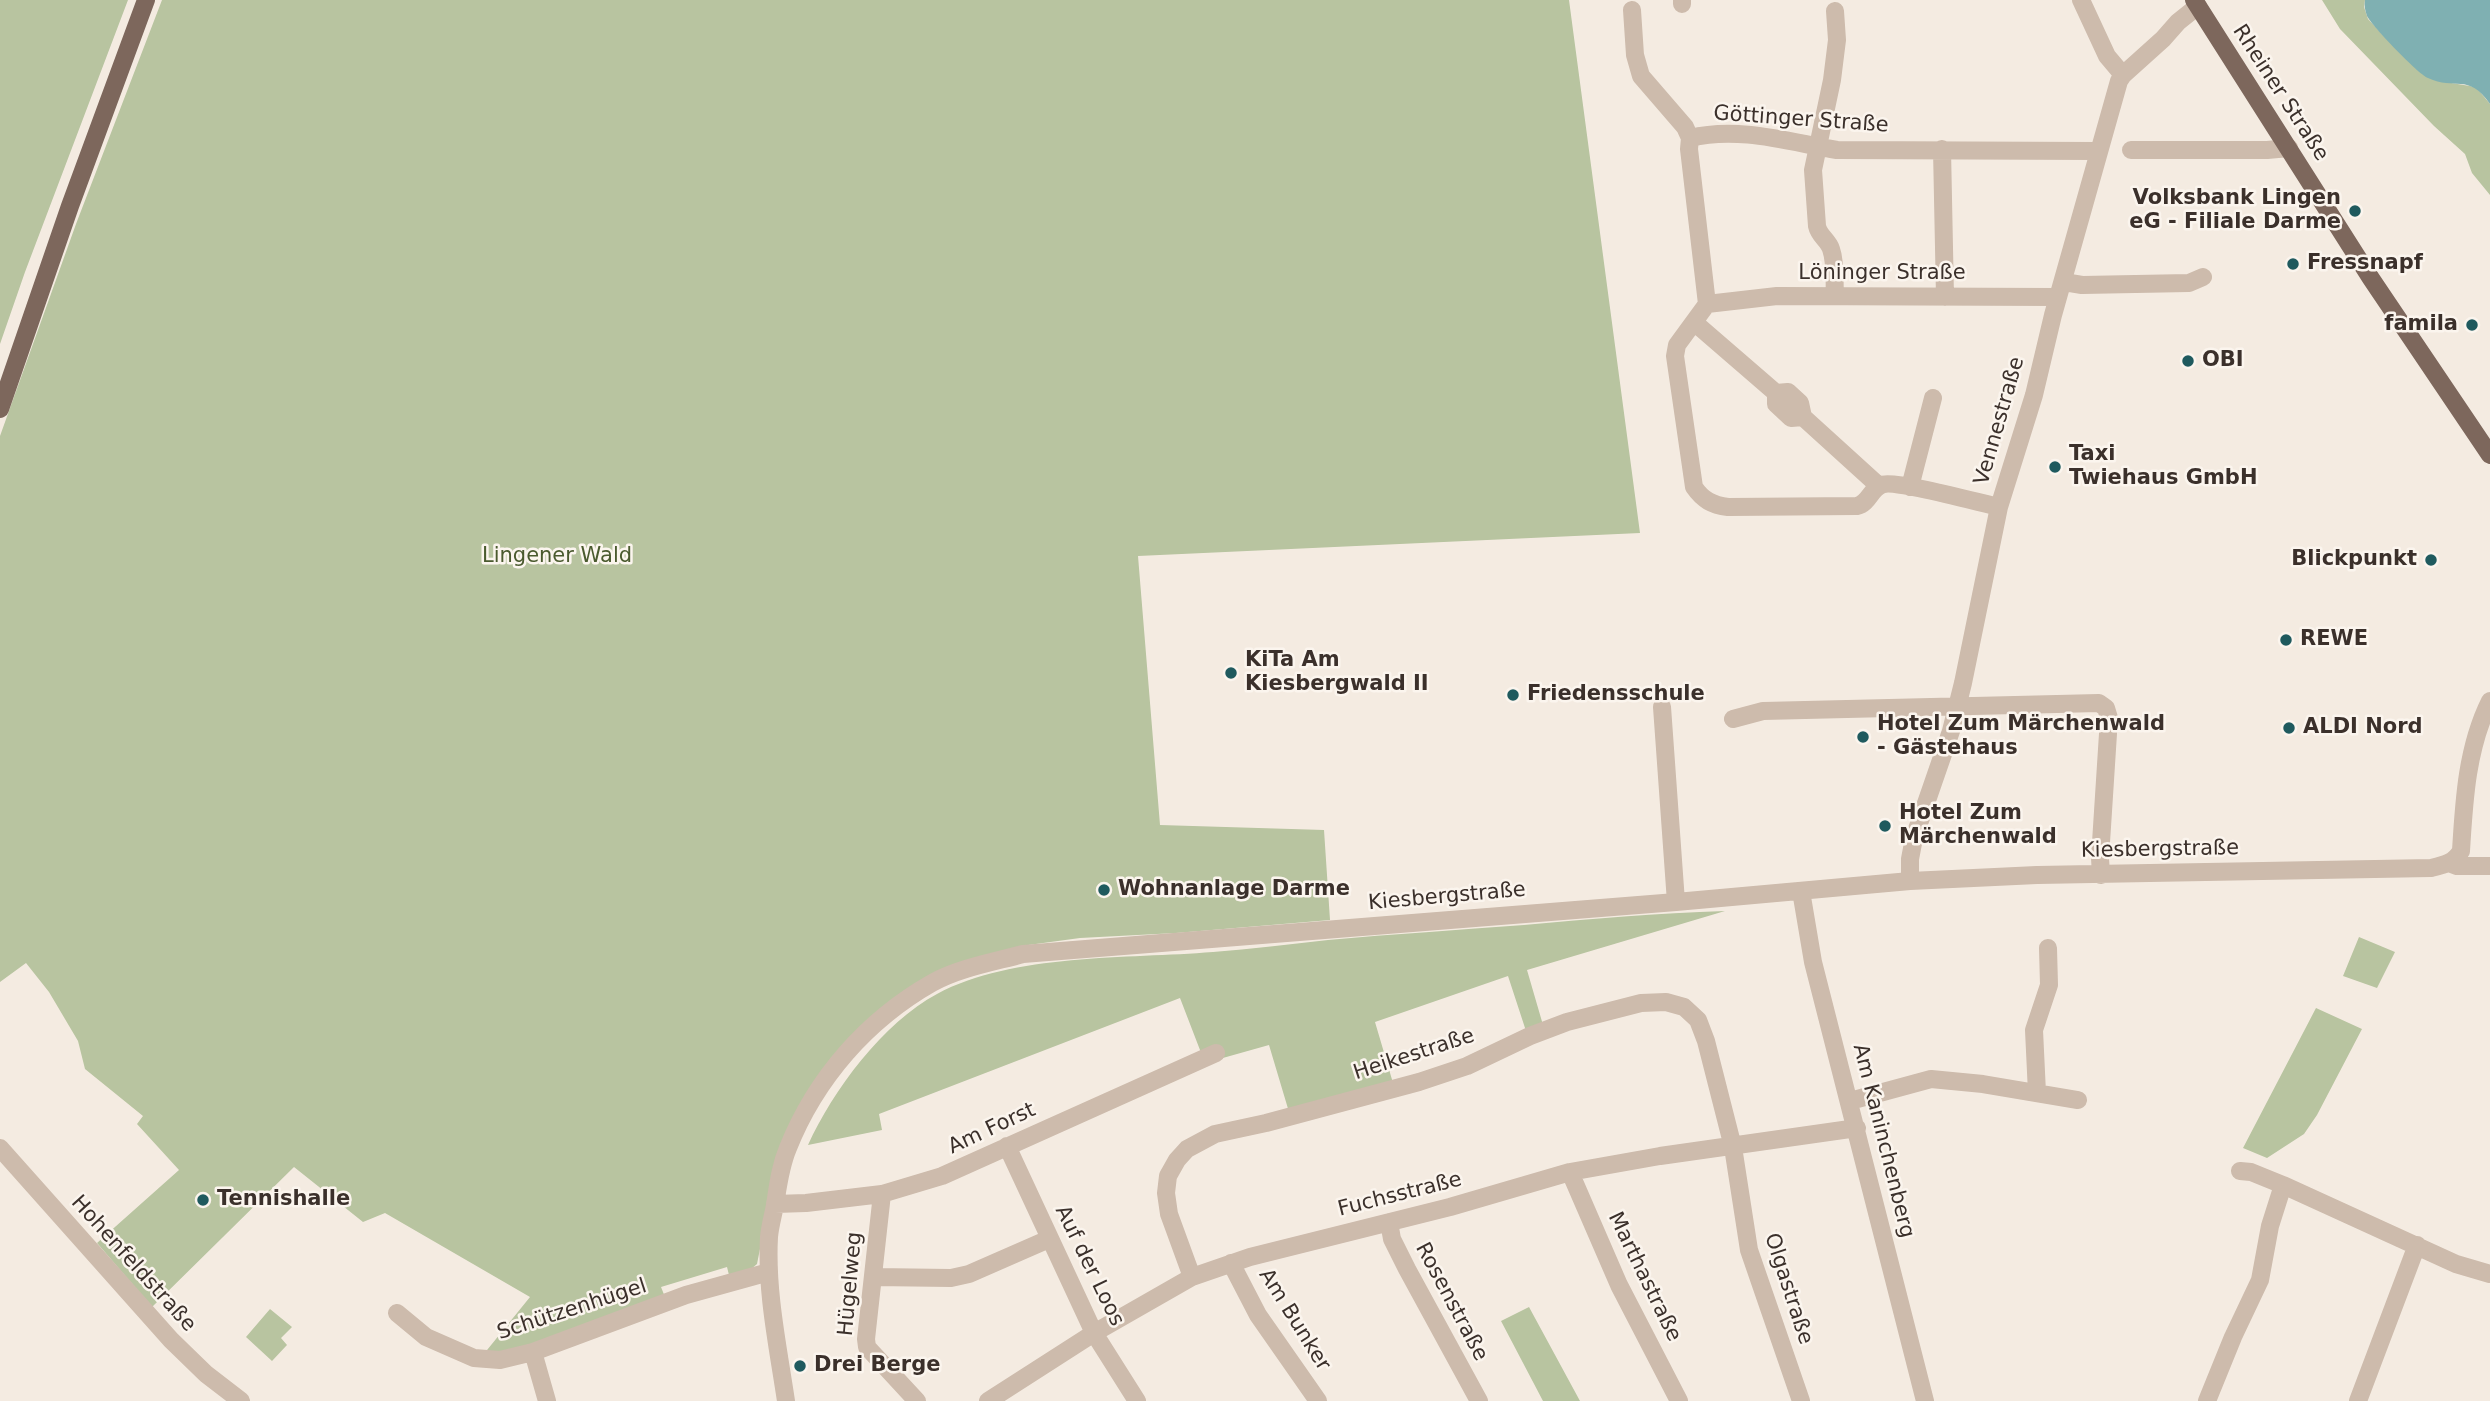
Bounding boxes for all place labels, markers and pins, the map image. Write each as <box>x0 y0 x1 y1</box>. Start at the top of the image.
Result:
place label: Volksbank Lingen eG - Filiale Darme <box>2129 186 2341 236</box>
marker: Volksbank Lingen eG - Filiale Darme <box>2347 203 2363 219</box>
place label: Fressnapf <box>2307 251 2423 277</box>
marker: Fressnapf <box>2285 256 2301 272</box>
place label: famila <box>2384 312 2458 338</box>
marker: famila <box>2464 317 2480 333</box>
place label: OBI <box>2202 348 2244 374</box>
marker: OBI <box>2180 353 2196 369</box>
place label: Taxi Twiehaus GmbH <box>2069 442 2257 492</box>
marker: Taxi Twiehaus GmbH <box>2047 459 2063 475</box>
place label: Blickpunkt <box>2291 547 2417 573</box>
marker: Blickpunkt <box>2423 552 2439 568</box>
place label: REWE <box>2300 627 2368 653</box>
marker: REWE <box>2278 632 2294 648</box>
place label: KiTa Am Kiesbergwald II <box>1245 648 1429 698</box>
marker: KiTa Am Kiesbergwald II <box>1223 665 1239 681</box>
place label: Friedensschule <box>1527 682 1705 708</box>
marker: Friedensschule <box>1505 687 1521 703</box>
place label: Hotel Zum Märchenwald - Gästehaus <box>1877 712 2165 762</box>
place label: ALDI Nord <box>2303 715 2423 741</box>
marker: ALDI Nord <box>2281 720 2297 736</box>
marker: Hotel Zum Märchenwald - Gästehaus <box>1855 729 1871 745</box>
place label: Hotel Zum Märchenwald <box>1899 801 2057 851</box>
marker: Hotel Zum Märchenwald <box>1877 818 1893 834</box>
place label: Wohnanlage Darme <box>1118 877 1350 903</box>
marker: Wohnanlage Darme <box>1096 882 1112 898</box>
place label: Tennishalle <box>217 1187 350 1213</box>
marker: Tennishalle <box>195 1192 211 1208</box>
place label: Drei Berge <box>814 1353 940 1379</box>
marker: Drei Berge <box>792 1358 808 1374</box>

